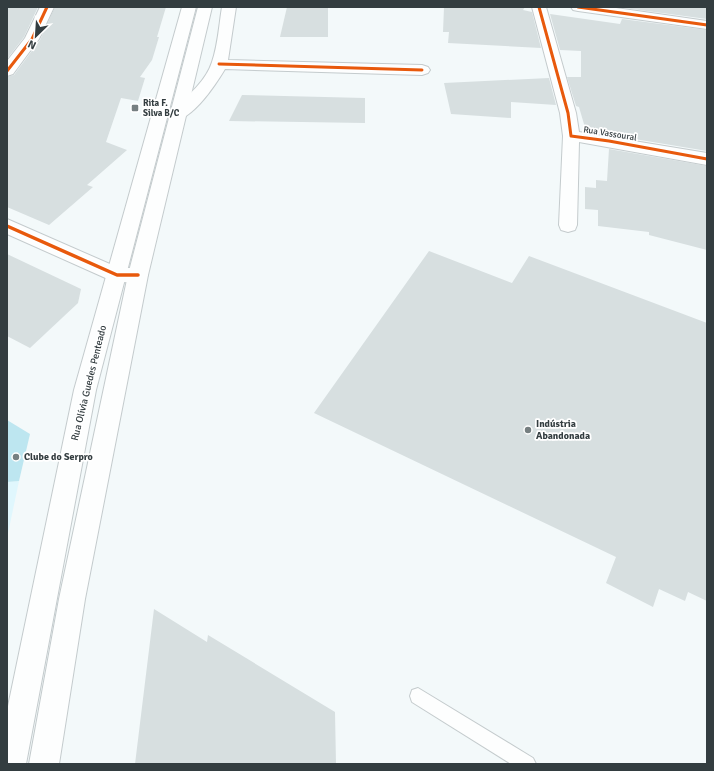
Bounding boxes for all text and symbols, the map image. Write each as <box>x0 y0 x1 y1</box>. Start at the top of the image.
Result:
north arrow <box>16 16 56 56</box>
text: N <box>26 37 38 52</box>
place label: Rita F. Silva B/C <box>143 98 180 119</box>
marker: Rita F. Silva B/C <box>130 103 140 113</box>
street label: Rua Vassoural <box>582 124 638 144</box>
street label: Rua Olívia Guedes Penteado <box>69 324 109 442</box>
place label: Indústria Abandonada <box>536 418 590 442</box>
marker: Indústria Abandonada <box>523 425 533 435</box>
place label: Clube do Serpro <box>24 451 93 463</box>
marker: Clube do Serpro <box>11 452 21 462</box>

